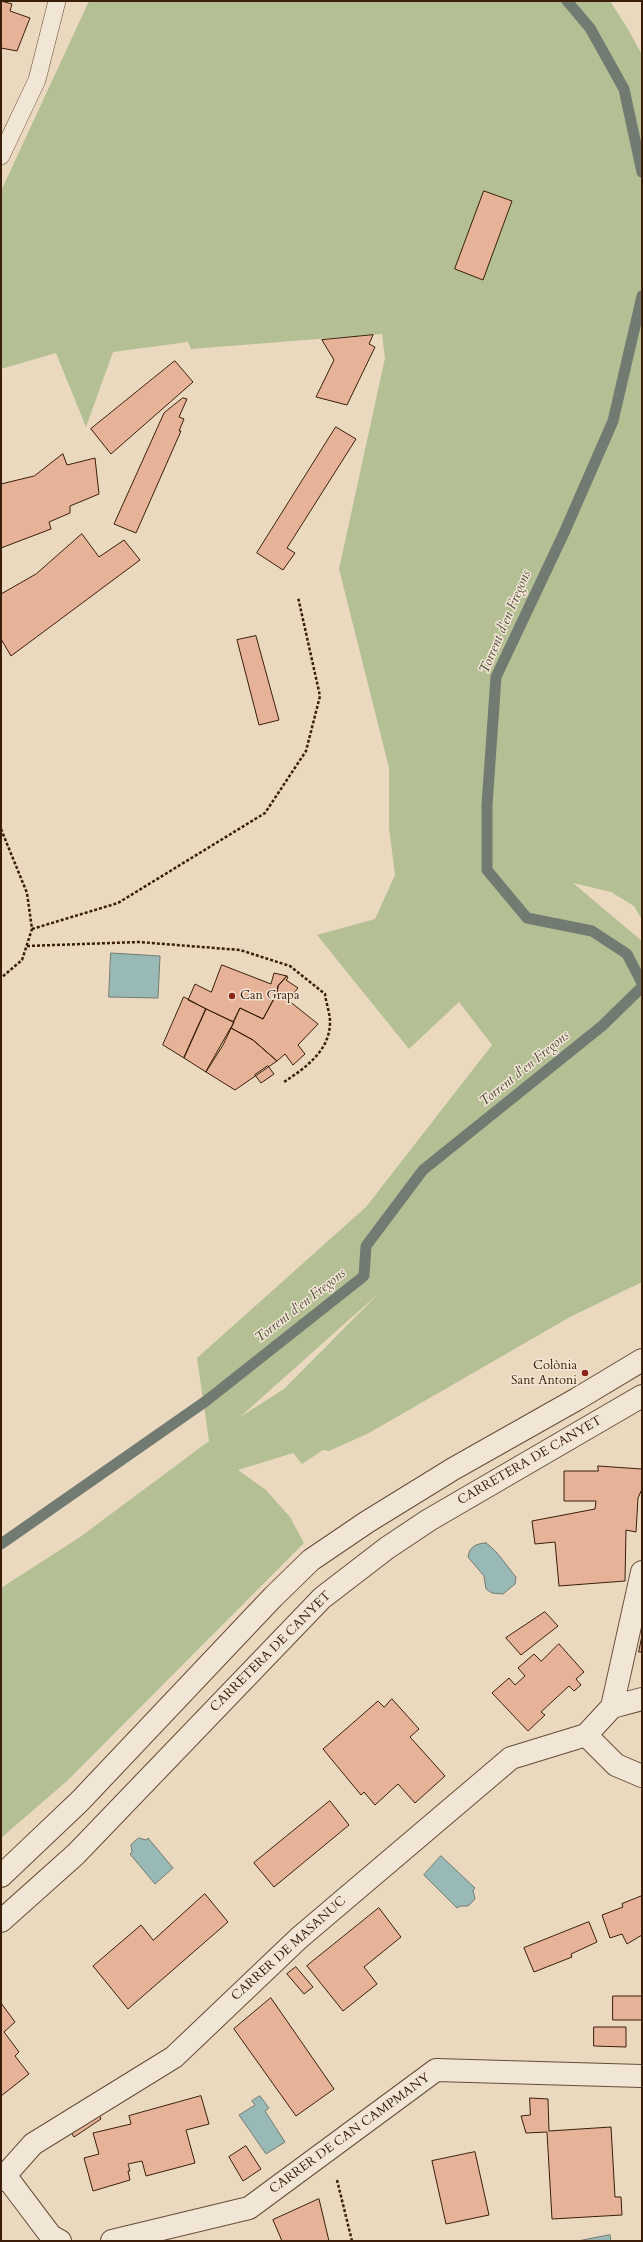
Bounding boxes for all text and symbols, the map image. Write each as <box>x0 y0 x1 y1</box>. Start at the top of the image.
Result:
water label: Torrent d'en Fregons <box>477 568 535 676</box>
place label: Can Grapa <box>240 988 300 1004</box>
marker: Can Grapa <box>227 991 237 1001</box>
water label: Torrent d'en Fregons <box>477 1028 573 1110</box>
water label: Torrent d'en Fregons <box>252 1265 350 1347</box>
place label: Colònia Sant Antoni <box>511 1358 577 1389</box>
marker: Colònia Sant Antoni <box>580 1368 590 1378</box>
street label: CARRETERA DE CANYET <box>455 1413 605 1509</box>
street label: CARRETERA DE CANYET <box>207 1588 335 1716</box>
street label: CARRER DE MASANUC <box>229 1893 349 2005</box>
street label: CARRER DE CAN CAMPMANY <box>267 2070 433 2198</box>

